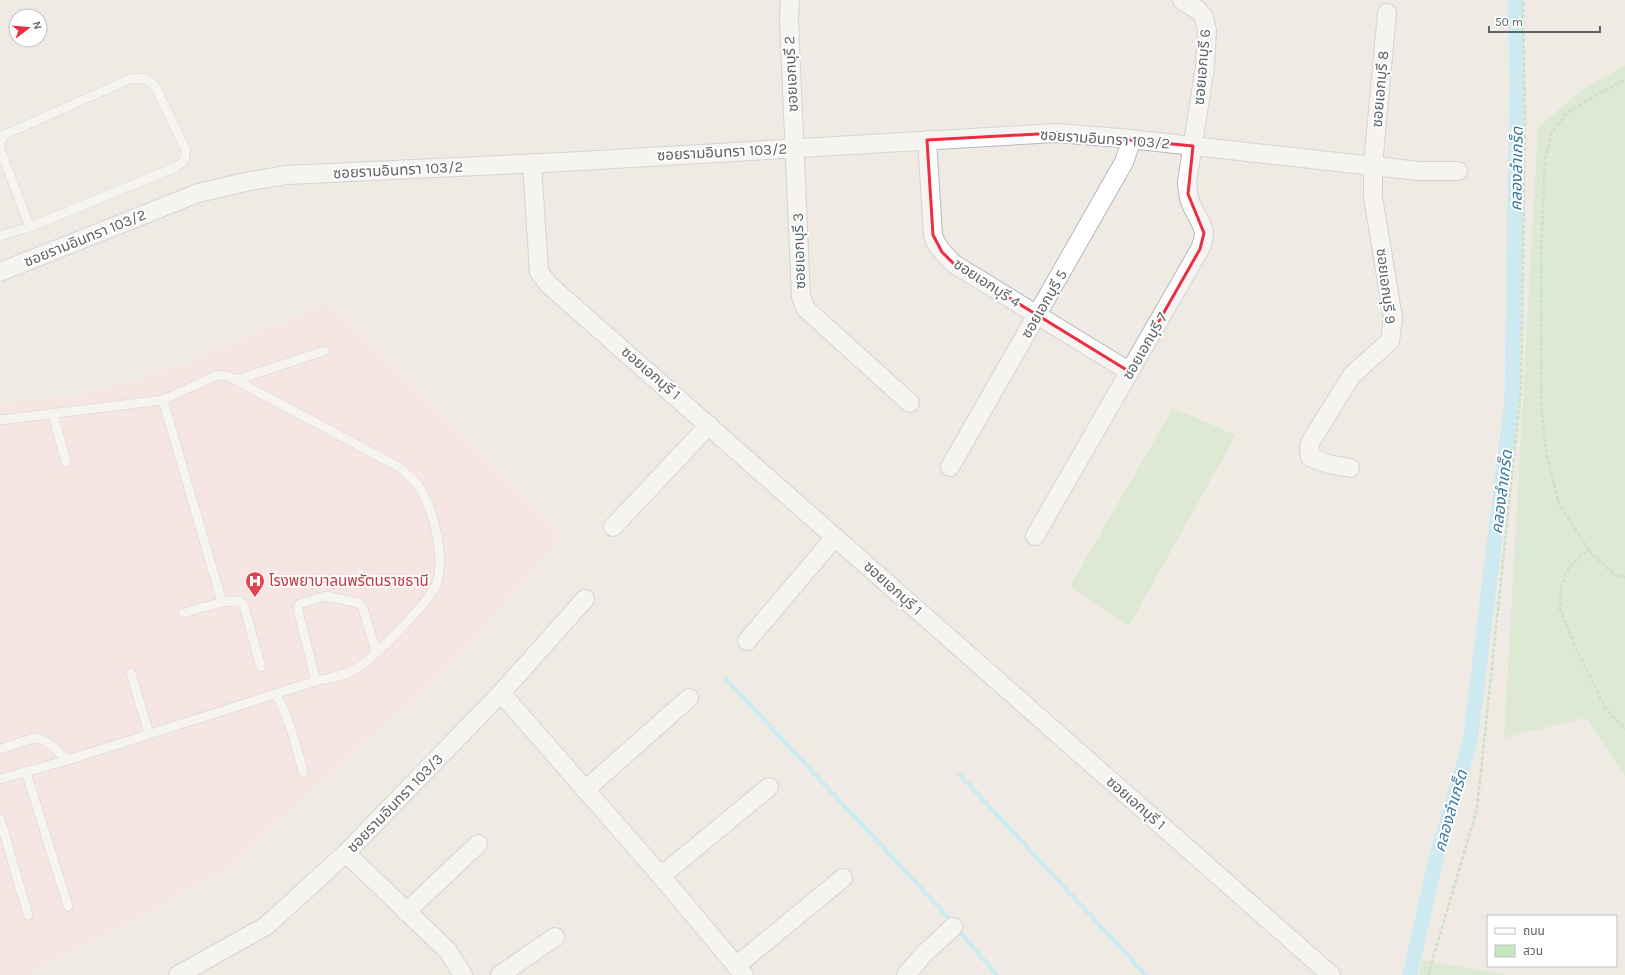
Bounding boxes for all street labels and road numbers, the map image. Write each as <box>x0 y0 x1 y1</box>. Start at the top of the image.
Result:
street label: ซอยเอกบุรี 6 <box>1190 28 1214 106</box>
street label: ซอยเอกบุรี 2 <box>780 35 802 113</box>
street label: ซอยเอกบุรี 8 <box>1368 50 1392 128</box>
street label: ซอยรามอินทรา 103/2 <box>1039 125 1171 153</box>
street label: ซอยรามอินทรา 103/2 <box>656 140 788 164</box>
street label: ซอยรามอินทรา 103/2 <box>332 158 464 182</box>
street label: ซอยรามอินทรา 103/2 <box>21 205 149 271</box>
street label: ซอยเอกบุรี 3 <box>789 212 809 290</box>
street label: ซอยเอกบุรี 9 <box>1372 247 1400 325</box>
street label: ซอยเอกบุรี 4 <box>950 255 1024 312</box>
street label: ซอยเอกบุรี 5 <box>1017 267 1071 341</box>
street label: ซอยเอกบุรี 7 <box>1119 309 1171 383</box>
street label: ซอยเอกบุรี 1 <box>618 342 684 404</box>
street label: ซอยเอกบุรี 1 <box>860 557 926 619</box>
street label: ซอยรามอินทรา 103/3 <box>343 750 447 856</box>
street label: ซอยเอกบุรี 1 <box>1103 772 1169 834</box>

